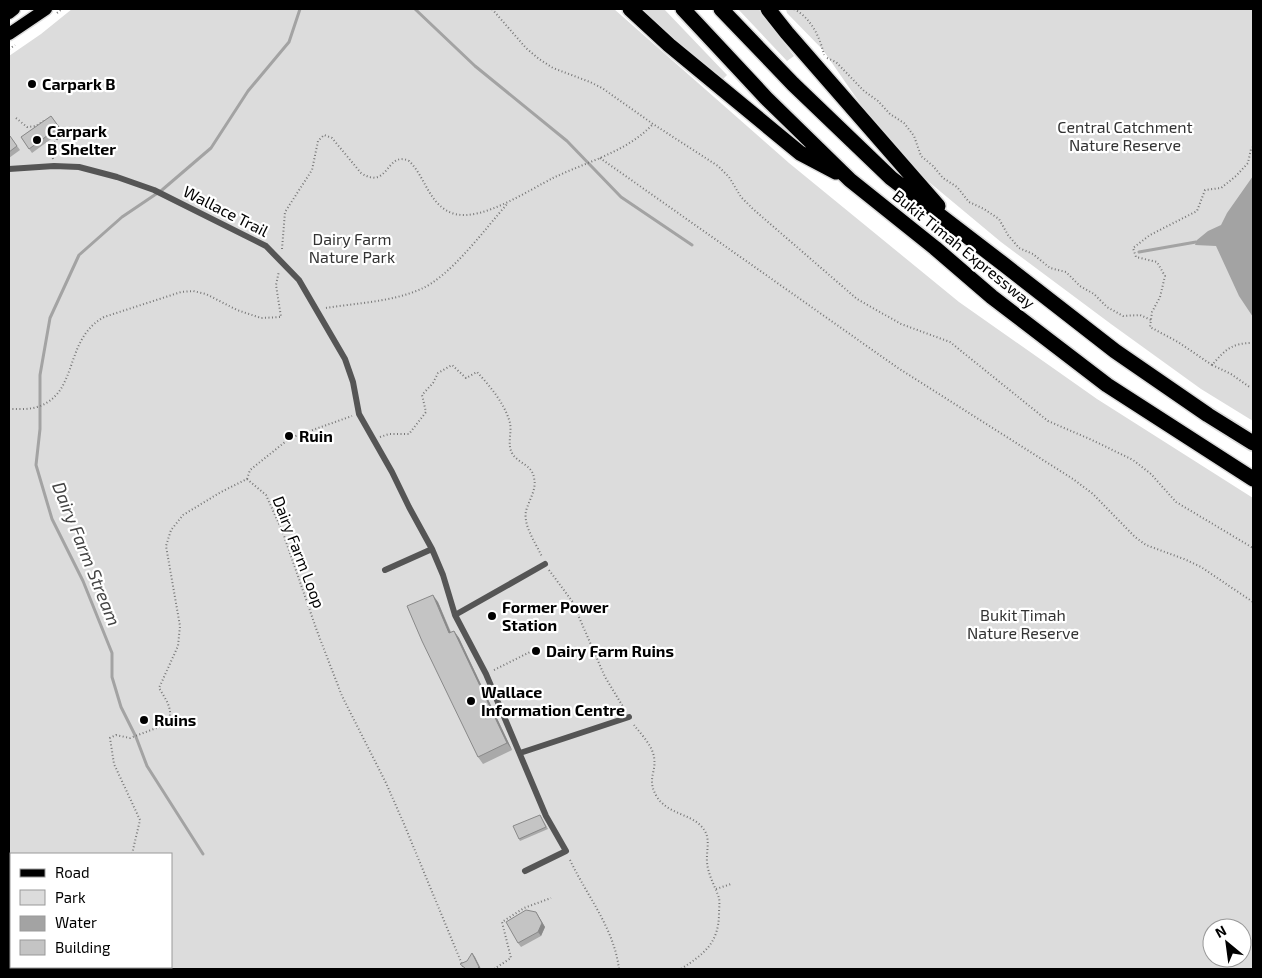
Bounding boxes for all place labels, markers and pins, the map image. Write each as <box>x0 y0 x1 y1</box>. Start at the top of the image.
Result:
place label: Carpark B <box>42 74 115 93</box>
marker: Carpark B <box>26 78 38 90</box>
place label: Carpark B Shelter <box>47 121 116 158</box>
marker: Carpark B Shelter <box>31 134 43 146</box>
place label: Ruin <box>299 426 333 445</box>
marker: Ruin <box>283 430 295 442</box>
place label: Former Power Station <box>502 597 609 634</box>
marker: Former Power Station <box>486 610 498 622</box>
place label: Dairy Farm Ruins <box>546 641 674 661</box>
marker: Dairy Farm Ruins <box>530 645 542 657</box>
place label: Wallace Information Centre <box>481 682 625 719</box>
marker: Wallace Information Centre <box>465 695 477 707</box>
place label: Ruins <box>154 710 196 729</box>
marker: Ruins <box>138 714 150 726</box>

